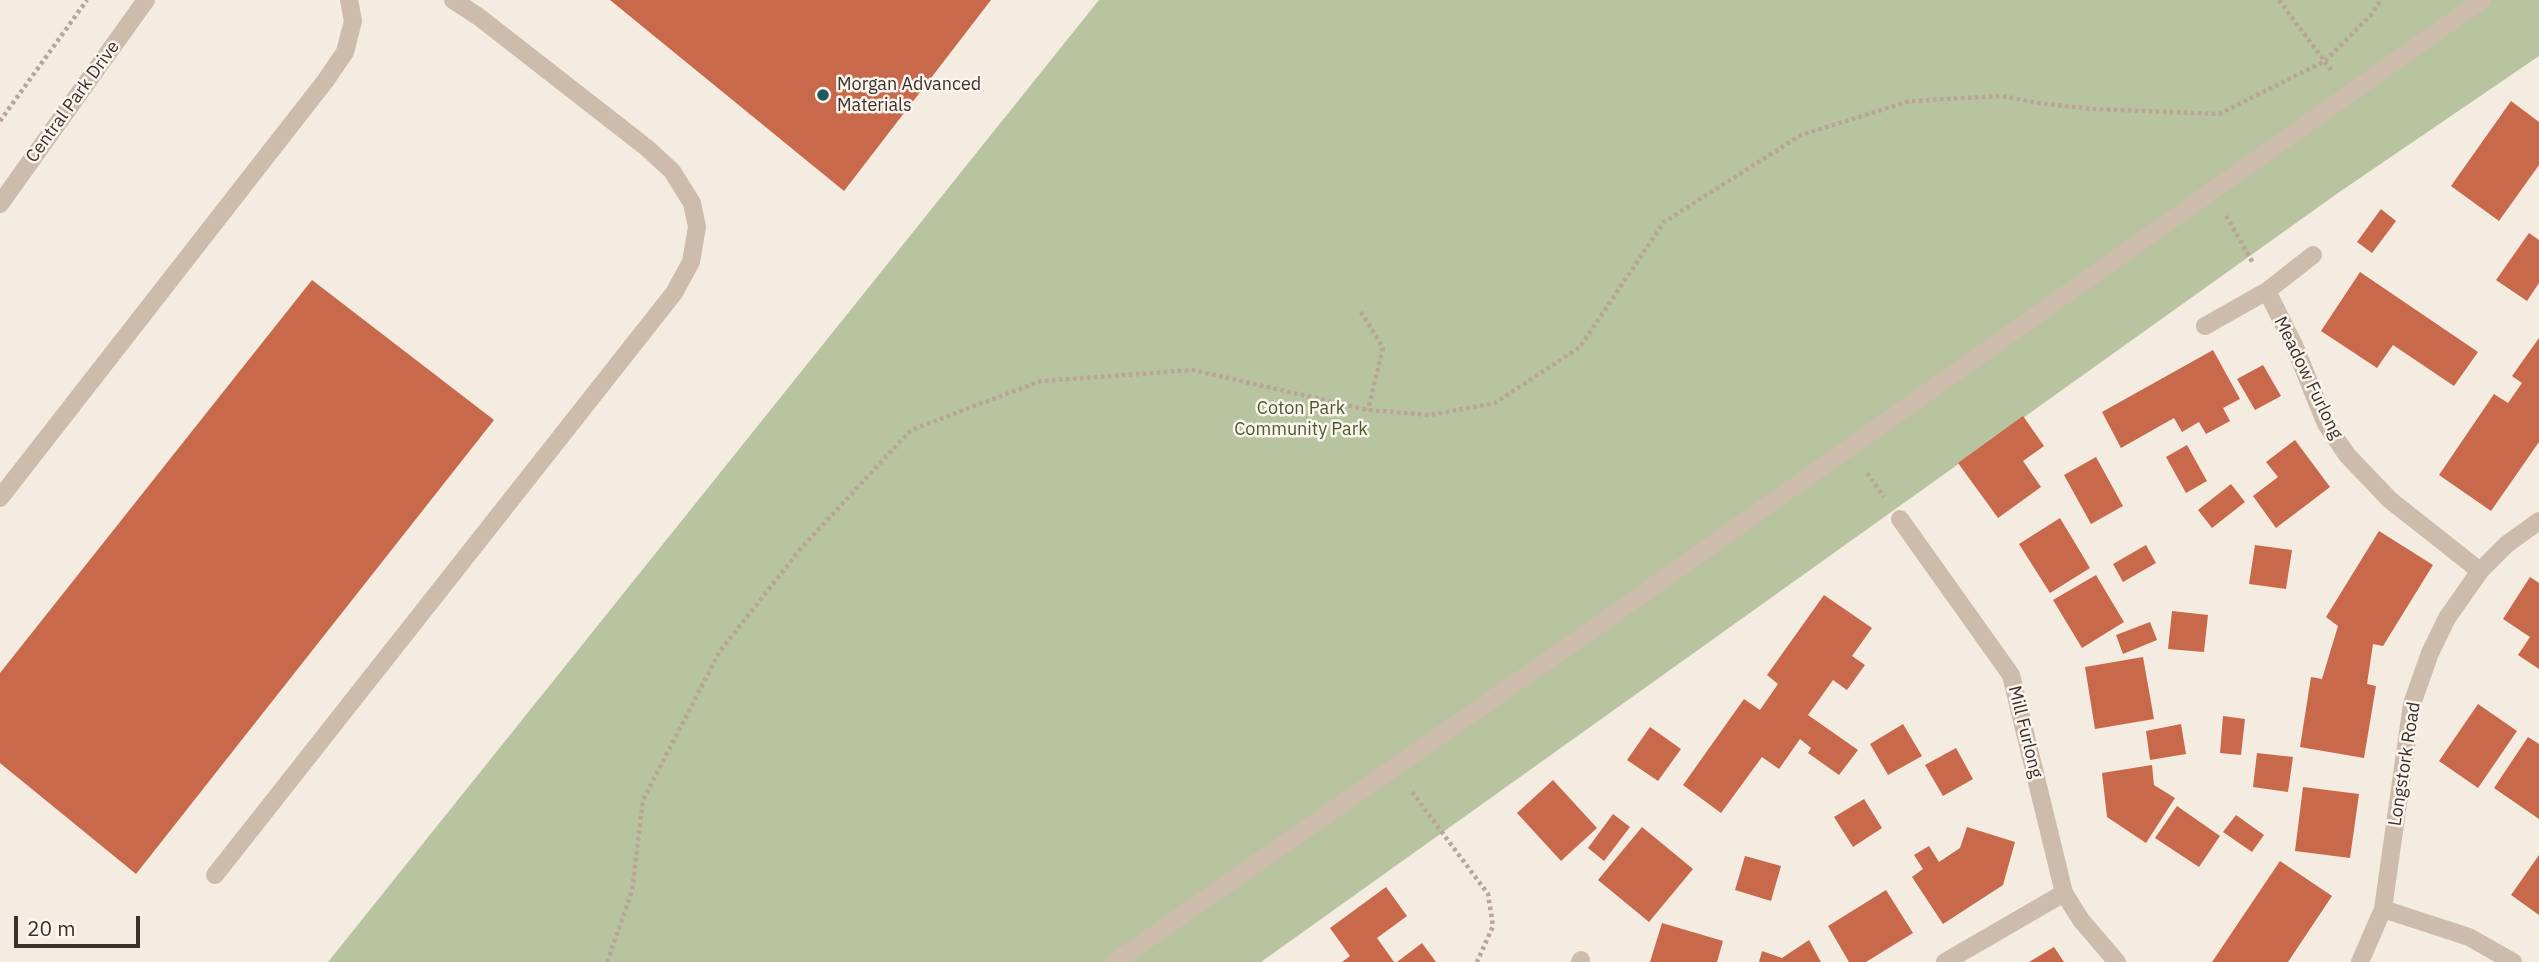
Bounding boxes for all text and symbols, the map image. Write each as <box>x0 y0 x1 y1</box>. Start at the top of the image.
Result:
street label: Central Park Drive <box>22 37 124 167</box>
place label: Morgan Advanced Materials <box>837 74 981 116</box>
marker: Morgan Advanced Materials <box>815 87 831 103</box>
street label: Meadow Furlong <box>2269 313 2347 443</box>
park label: Coton Park Community Park <box>1234 398 1368 440</box>
street label: Mill Furlong <box>2003 684 2047 780</box>
street label: Longstork Road <box>2385 700 2425 828</box>
scale bar <box>18 902 144 946</box>
text: 20 m <box>27 914 76 942</box>

